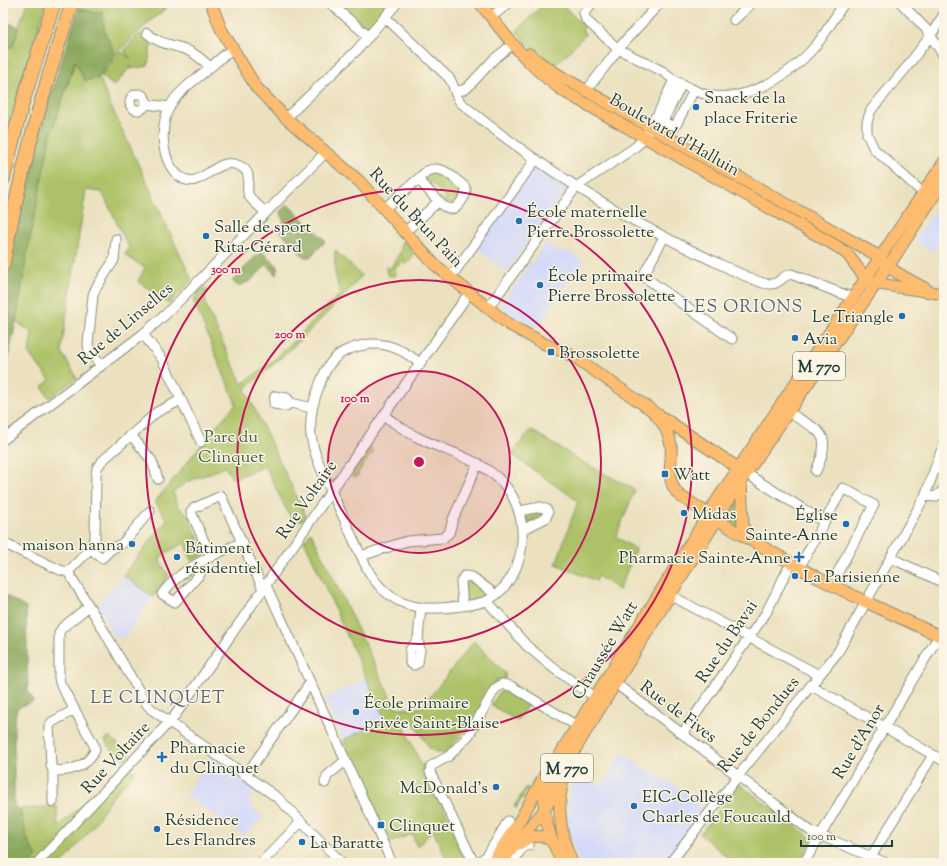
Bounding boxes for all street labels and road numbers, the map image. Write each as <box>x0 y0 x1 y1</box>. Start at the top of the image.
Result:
street label: Boulevard d'Halluin <box>604 89 744 183</box>
street label: Rue du Brun Pain <box>363 163 468 274</box>
street label: Rue de Linselles <box>74 277 179 372</box>
road number: M 770 <box>793 352 845 380</box>
street label: Rue Voltaire <box>272 456 344 545</box>
street label: Rue du Bavai <box>691 596 764 689</box>
street label: Chaussée Watt <box>567 597 645 705</box>
street label: Rue de Bondues <box>713 672 806 779</box>
street label: Rue de Fives <box>634 676 722 750</box>
street label: Rue d'Anor <box>828 699 892 784</box>
street label: Rue Voltaire <box>76 717 157 800</box>
road number: M 770 <box>541 754 593 782</box>

